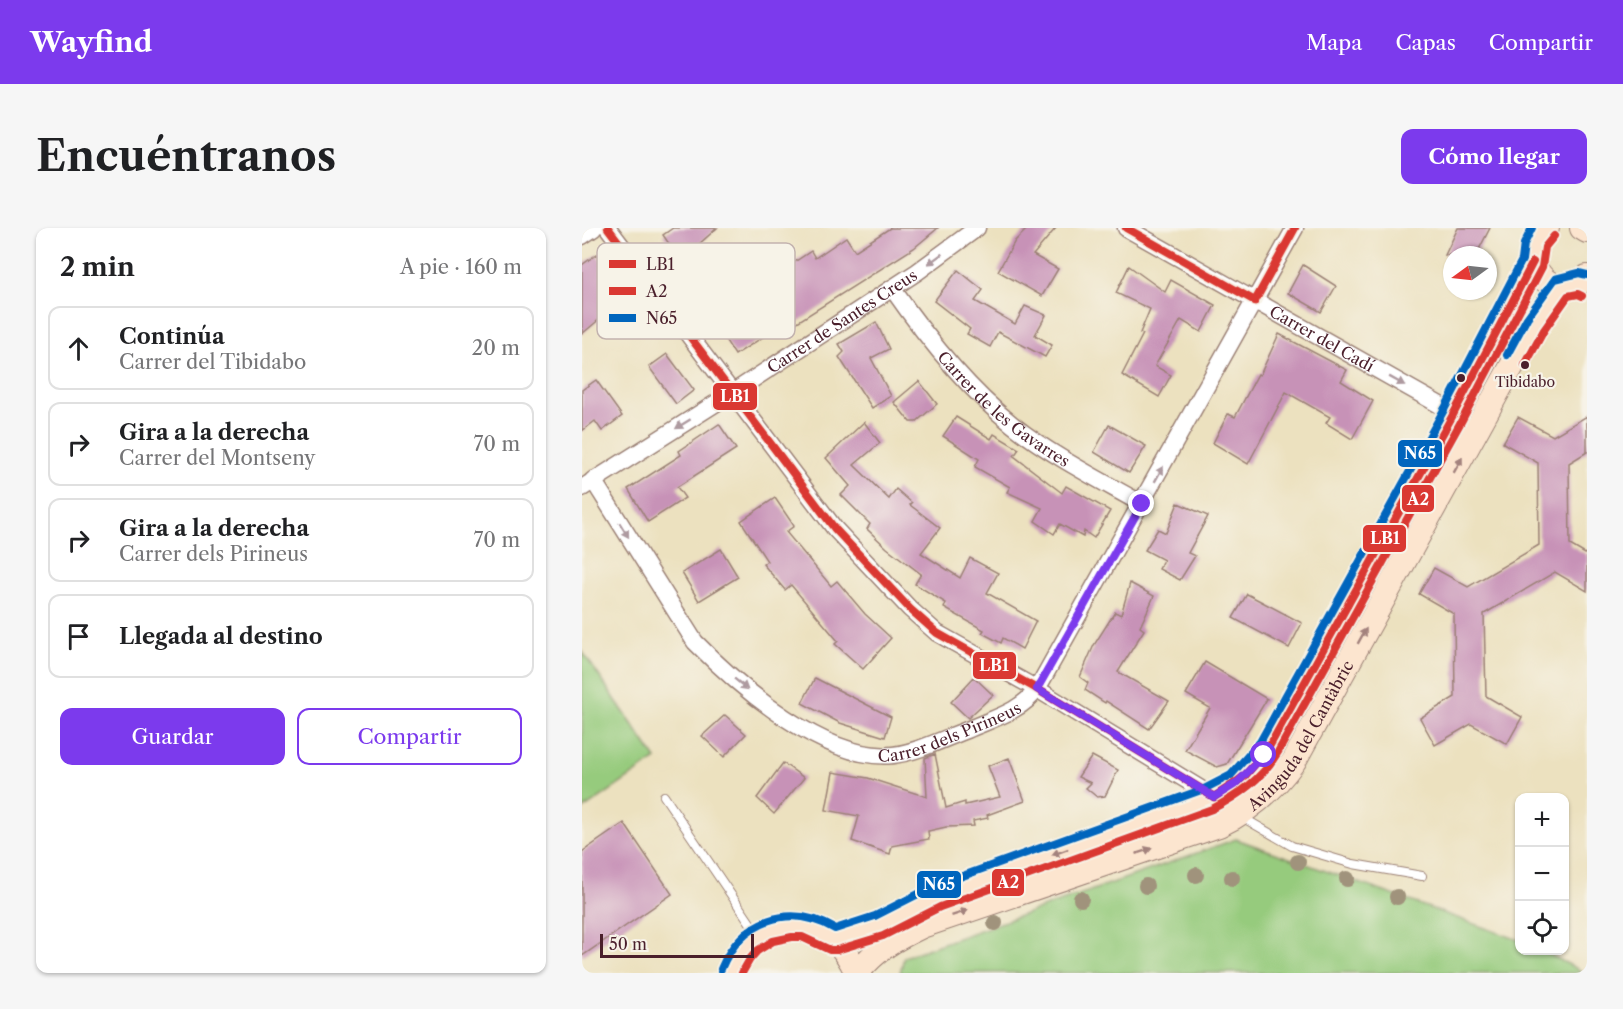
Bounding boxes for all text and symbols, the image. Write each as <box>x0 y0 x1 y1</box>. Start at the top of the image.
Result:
text: Wayfind <box>30 25 152 59</box>
text: Mapa <box>1306 30 1362 55</box>
text: Capas <box>1395 30 1456 55</box>
text: Compartir <box>1489 30 1593 55</box>
button: Cómo llegar <box>1401 129 1587 184</box>
text: Encuéntranos <box>36 130 336 182</box>
legend <box>597 243 795 339</box>
north arrow <box>1443 246 1497 300</box>
text: 2 min <box>60 251 135 283</box>
one-way arrow <box>928 252 943 264</box>
text: LB1 <box>646 254 675 274</box>
text: A pie · 160 m <box>400 255 522 279</box>
street label: Carrer de Santes Creus <box>763 265 921 377</box>
text: A2 <box>645 281 667 301</box>
street label: Carrer del Cadí <box>1266 301 1378 376</box>
text: N65 <box>646 308 677 328</box>
text: Continúa <box>119 323 225 350</box>
icon: ahead <box>62 332 95 365</box>
text: 20 m <box>472 336 520 360</box>
street label: Carrer de les Gavarres <box>933 347 1073 471</box>
text: Carrer del Tibidabo <box>119 350 306 374</box>
marker: Tibidabo <box>1519 359 1531 371</box>
unlabelled marker <box>1455 372 1467 384</box>
place label: Tibidabo <box>1495 373 1555 391</box>
one-way arrow <box>1389 376 1406 386</box>
line badge: LB1 <box>712 382 758 411</box>
text: LB1 <box>720 386 751 406</box>
one-way arrow <box>675 418 691 429</box>
text: Gira a la derecha <box>119 419 309 446</box>
icon: right <box>62 428 95 461</box>
text: 70 m <box>474 432 520 456</box>
line badge: N65 <box>1397 439 1443 468</box>
text: N65 <box>1404 443 1436 463</box>
text: Carrer del Montseny <box>119 446 315 470</box>
one-way arrow <box>1452 457 1462 474</box>
one-way arrow <box>1153 466 1164 482</box>
line badge: A2 <box>1401 484 1435 513</box>
text: A2 <box>1406 489 1429 509</box>
route end <box>1128 490 1154 516</box>
text: Gira a la derecha <box>119 515 309 542</box>
one-way arrow <box>618 522 629 538</box>
icon: right <box>62 524 95 557</box>
line badge: LB1 <box>1362 524 1407 553</box>
text: 70 m <box>474 528 520 552</box>
text: LB1 <box>1370 528 1401 548</box>
text: Carrer dels Pirineus <box>119 542 308 566</box>
icon: arrive <box>62 620 95 653</box>
text: Llegada al destino <box>119 623 323 650</box>
one-way arrow <box>1357 627 1367 644</box>
line badge: LB1 <box>972 651 1017 680</box>
text: LB1 <box>979 655 1010 675</box>
street label: Avinguda del Cantàbric <box>1243 657 1357 815</box>
one-way arrow <box>733 677 749 690</box>
street label: Carrer dels Pirineus <box>878 697 1025 765</box>
button: Guardar <box>60 708 285 765</box>
button: Compartir <box>297 708 522 765</box>
route start <box>1250 741 1276 767</box>
map controls <box>1515 793 1569 955</box>
button: + <box>1515 793 1569 847</box>
one-way arrow <box>1136 845 1154 855</box>
button: − <box>1515 847 1569 901</box>
one-way arrow <box>1051 848 1069 858</box>
line badge: A2 <box>991 868 1025 897</box>
line badge: N65 <box>916 870 962 899</box>
text: A2 <box>996 872 1019 892</box>
text: N65 <box>923 874 955 894</box>
button: locate <box>1515 901 1569 955</box>
one-way arrow <box>951 908 969 917</box>
scale bar <box>600 931 754 958</box>
text: 50 m <box>609 934 647 954</box>

